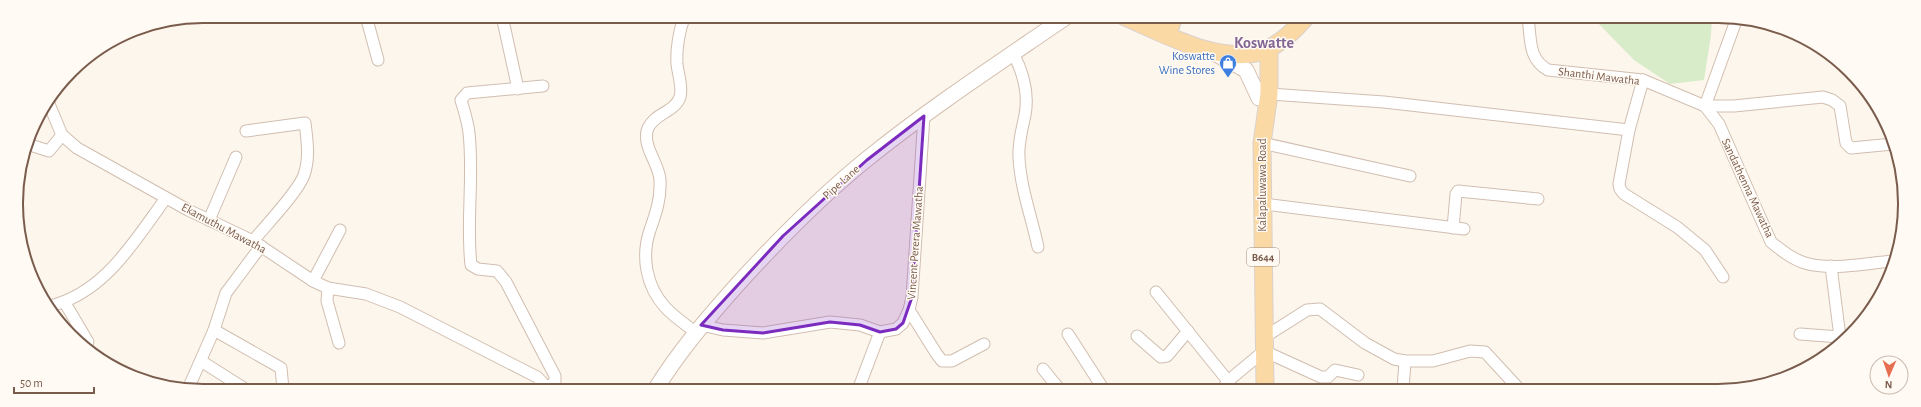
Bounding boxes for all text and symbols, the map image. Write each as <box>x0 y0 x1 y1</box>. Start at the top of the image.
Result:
district label: Koswatte <box>1234 35 1294 51</box>
place label: Koswatte Wine Stores <box>1159 50 1215 76</box>
shop icon: Koswatte Wine Stores <box>1218 53 1238 78</box>
street label: Shanthi Mawatha <box>1558 65 1641 87</box>
street label: Sandathenna Mawatha <box>1720 137 1776 240</box>
street label: Kalapaluwawa Road <box>1256 138 1268 232</box>
street label: Pipe Lane <box>820 163 862 201</box>
street label: Vincent Perera Mawatha <box>905 185 925 300</box>
street label: Ekamuthu Mawatha <box>180 201 269 256</box>
road number: B644 <box>1247 248 1279 266</box>
north arrow <box>1869 355 1909 395</box>
scale bar <box>14 369 94 395</box>
text: 50 m <box>20 377 43 389</box>
text: N <box>1885 379 1893 390</box>

